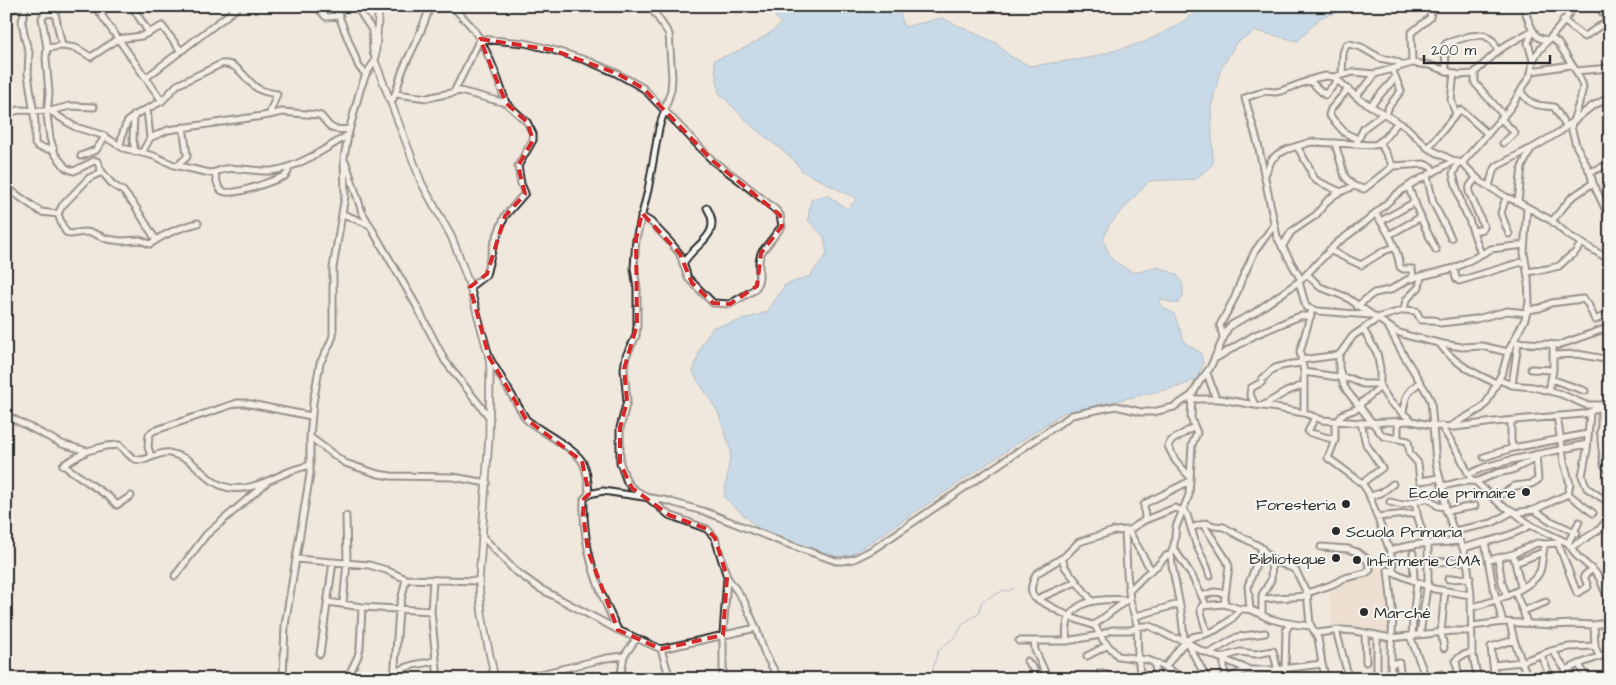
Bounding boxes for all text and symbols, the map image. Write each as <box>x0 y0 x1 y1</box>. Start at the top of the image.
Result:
scale bar <box>1424 32 1550 64</box>
text: 200 m <box>1431 40 1477 61</box>
place label: Ecole primaire <box>1409 482 1516 504</box>
marker: Ecole primaire <box>1520 486 1532 498</box>
place label: Foresteria <box>1256 494 1336 516</box>
marker: Foresteria <box>1340 498 1352 510</box>
place label: Scuola Primaria <box>1346 521 1462 543</box>
marker: Scuola Primaria <box>1330 525 1342 537</box>
place label: Biblioteque <box>1249 548 1326 570</box>
place label: Infirmerie CMA <box>1367 550 1480 572</box>
marker: Biblioteque <box>1330 552 1342 564</box>
marker: Infirmerie CMA <box>1351 554 1363 566</box>
place label: Marché <box>1374 602 1431 624</box>
marker: Marché <box>1358 606 1370 618</box>

